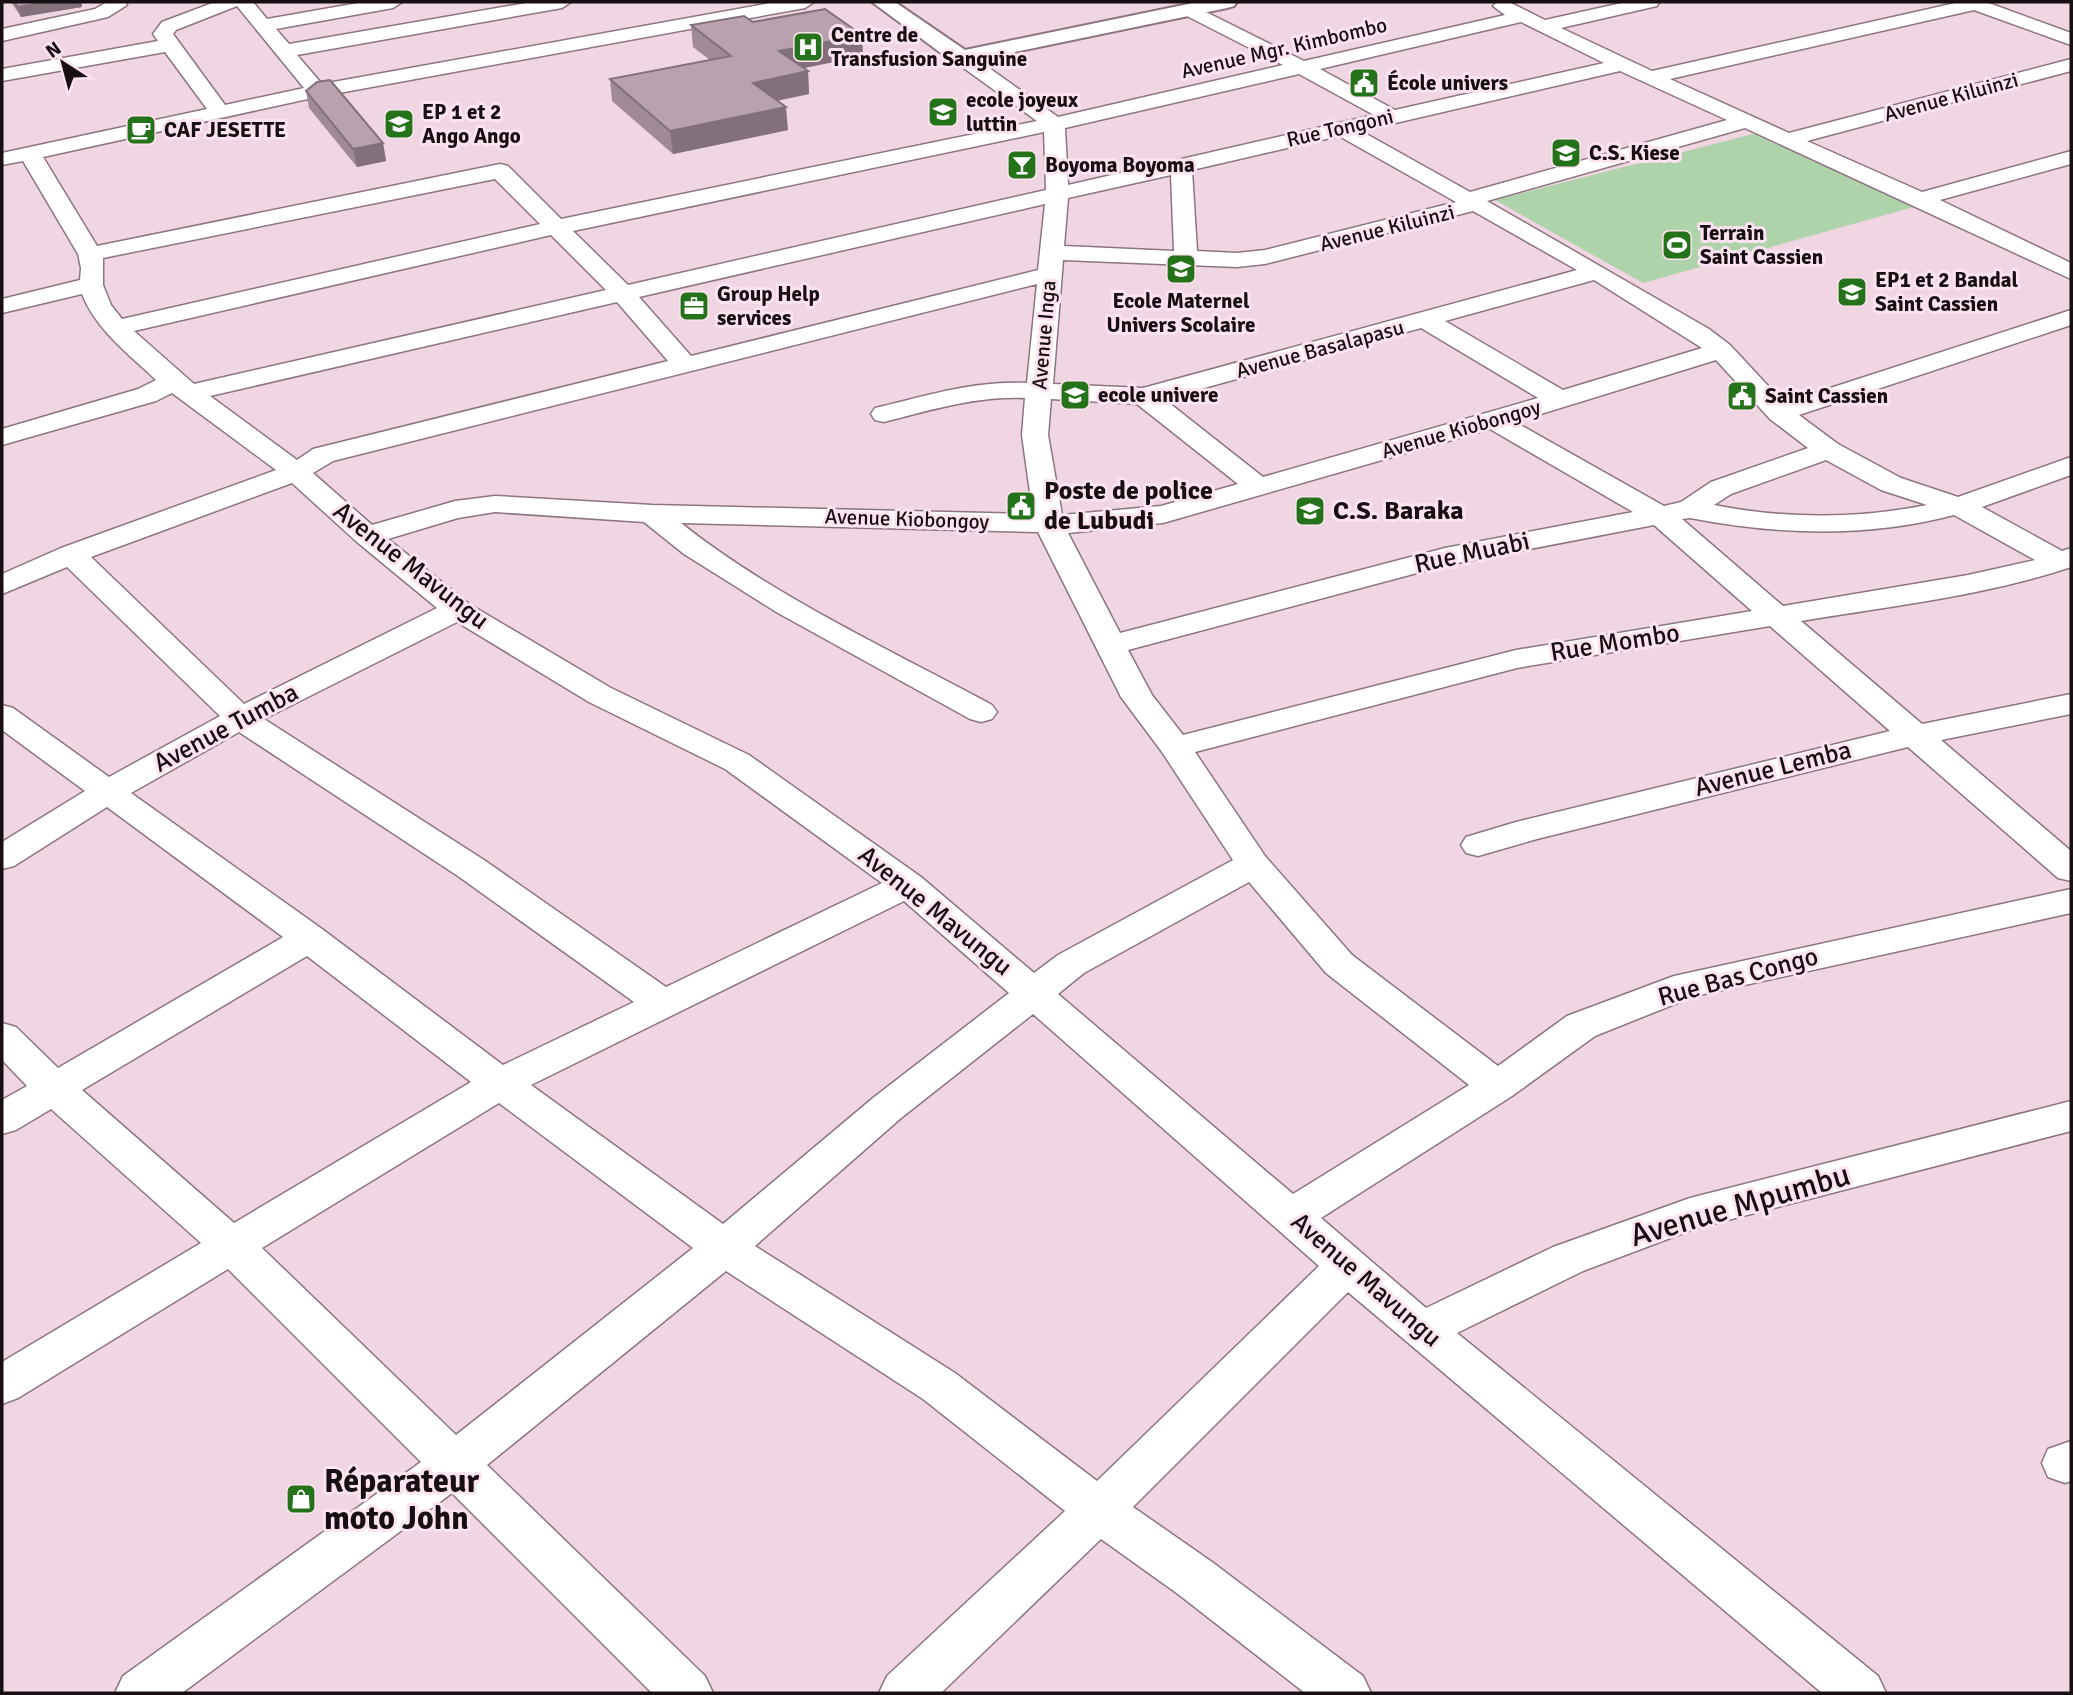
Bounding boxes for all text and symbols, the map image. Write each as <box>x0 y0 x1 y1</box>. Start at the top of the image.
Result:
street label: Avenue Mgr. Kimbombo <box>1179 12 1389 84</box>
place label: Centre de Transfusion Sanguine <box>831 22 1027 72</box>
north arrow <box>28 28 98 98</box>
hospital icon: Centre de Transfusion Sanguine <box>791 30 825 64</box>
text: N <box>41 36 66 64</box>
public building icon: École univers <box>1347 66 1381 100</box>
street label: Avenue Kiluinzi <box>1881 67 2021 127</box>
place label: École univers <box>1387 69 1508 96</box>
place label: ecole joyeux luttin <box>966 87 1079 137</box>
school or university icon: ecole joyeux luttin <box>926 95 960 129</box>
place label: EP 1 et 2 Ango Ango <box>422 99 521 149</box>
street label: Rue Tongoni <box>1284 103 1396 153</box>
school or university icon: EP 1 et 2 Ango Ango <box>382 107 416 141</box>
cafe icon: CAF JESETTE <box>124 113 158 147</box>
place label: CAF JESETTE <box>164 117 286 143</box>
school or university icon: C.S. Kiese <box>1549 136 1583 170</box>
place label: C.S. Kiese <box>1589 140 1680 166</box>
bar icon: Boyoma Boyoma <box>1005 148 1039 182</box>
place label: Boyoma Boyoma <box>1045 152 1195 178</box>
street label: Avenue Kiluinzi <box>1317 199 1457 257</box>
place label: Terrain Saint Cassien <box>1700 220 1823 270</box>
sports icon: Terrain Saint Cassien <box>1660 228 1694 262</box>
school or university icon: Ecole Maternel Univers Scolaire <box>1164 252 1198 286</box>
place label: EP1 et 2 Bandal Saint Cassien <box>1875 267 2018 317</box>
school or university icon: EP1 et 2 Bandal Saint Cassien <box>1835 275 1869 309</box>
street label: Avenue Inga <box>1026 279 1062 391</box>
place label: Group Help services <box>717 281 820 331</box>
place label: Ecole Maternel Univers Scolaire <box>1107 288 1256 338</box>
office icon: Group Help services <box>677 289 711 323</box>
street label: Avenue Basalapasu <box>1233 314 1407 384</box>
school or university icon: ecole univere <box>1058 378 1092 412</box>
public building icon: Saint Cassien <box>1725 379 1759 413</box>
place label: ecole univere <box>1098 382 1219 408</box>
place label: Saint Cassien <box>1765 383 1888 409</box>
street label: Avenue Kiobongoy <box>1378 394 1544 464</box>
place label: Poste de police de Lubudi <box>1044 475 1213 537</box>
public building icon: Poste de police de Lubudi <box>1004 489 1038 523</box>
school or university icon: C.S. Baraka <box>1293 494 1327 528</box>
street label: Avenue Mavungu <box>327 495 495 637</box>
place label: C.S. Baraka <box>1333 495 1464 527</box>
street label: Avenue Kiobongoy <box>824 503 990 535</box>
street label: Rue Muabi <box>1411 525 1533 581</box>
street label: Rue Mombo <box>1548 617 1682 669</box>
street label: Avenue Tumba <box>148 676 304 780</box>
street label: Avenue Lemba <box>1691 734 1855 804</box>
street label: Avenue Mavungu <box>851 839 1019 983</box>
street label: Rue Bas Congo <box>1654 940 1822 1014</box>
street label: Avenue Mpumbu <box>1625 1155 1855 1255</box>
street label: Avenue Mavungu <box>1284 1206 1448 1354</box>
place label: Réparateur moto John <box>324 1462 479 1538</box>
shop icon: Réparateur moto John <box>284 1482 318 1516</box>

